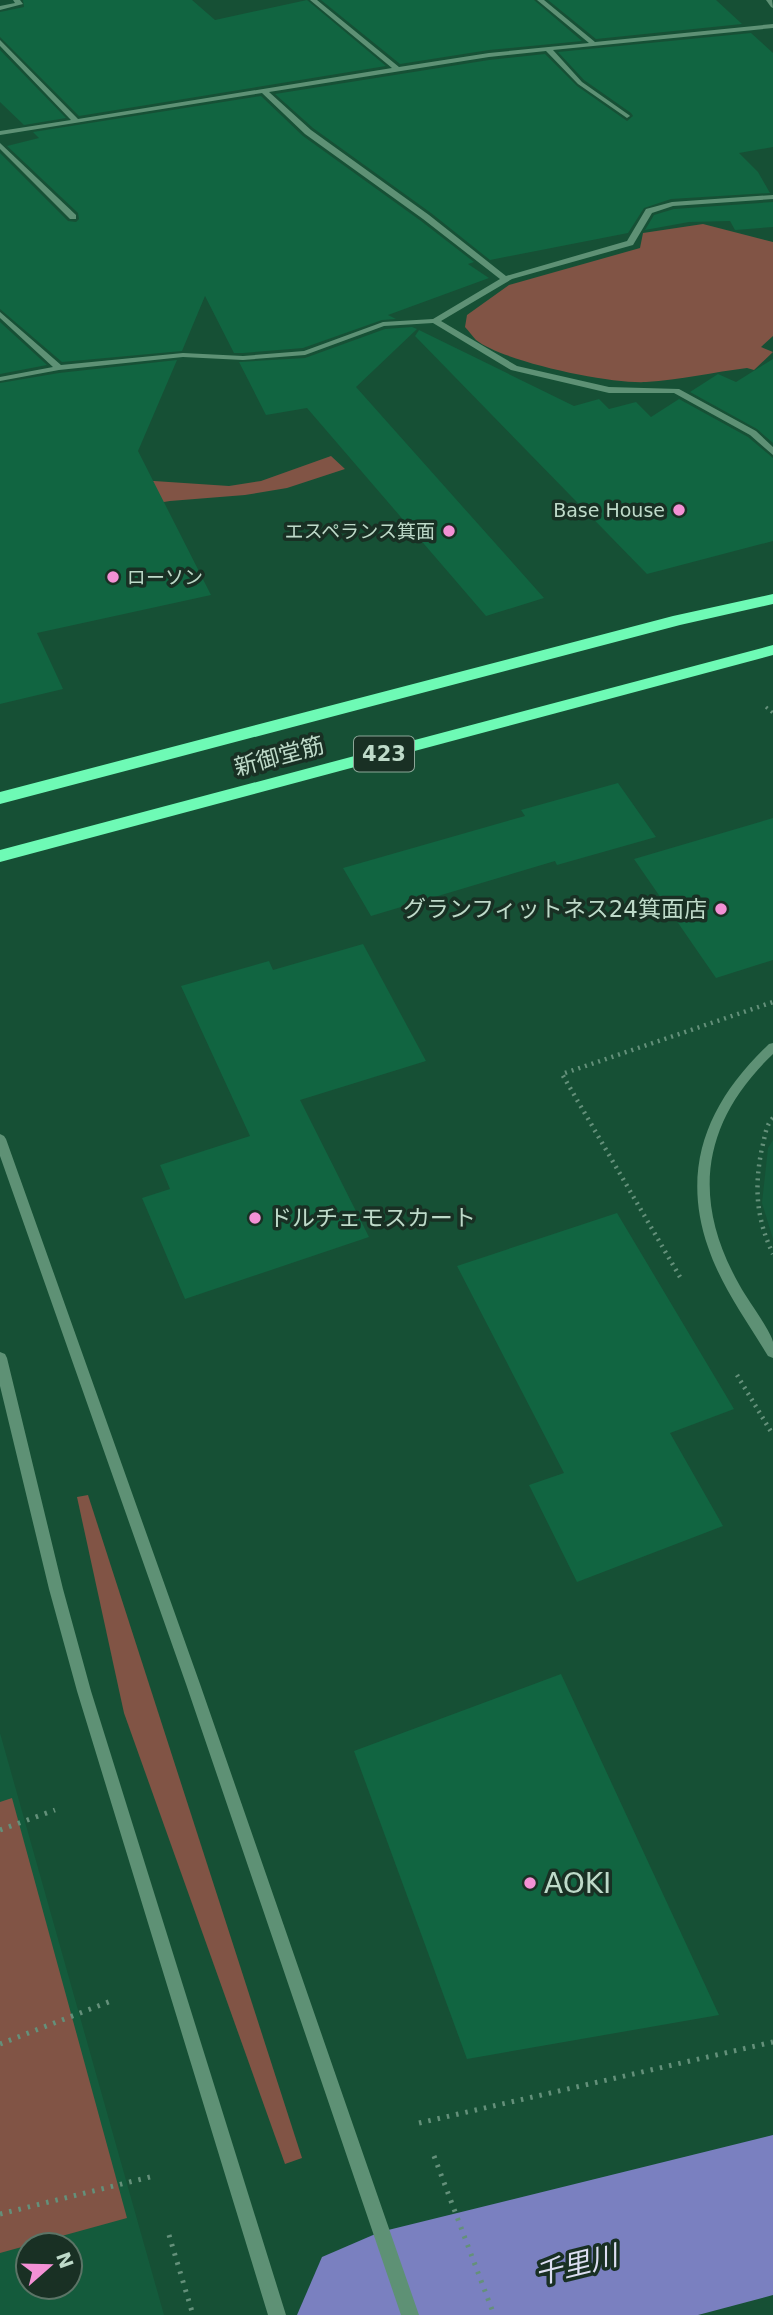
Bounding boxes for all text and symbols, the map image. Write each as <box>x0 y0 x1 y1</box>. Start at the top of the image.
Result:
place label: Base House <box>553 499 665 521</box>
marker: Base House <box>671 502 687 518</box>
place label: エスペランス箕面 <box>285 520 435 542</box>
marker: エスペランス箕面 <box>441 523 457 539</box>
place label: ローソン <box>127 566 203 588</box>
marker: ローソン <box>105 569 121 585</box>
street label: 新御堂筋 <box>231 732 327 780</box>
road number: 423 <box>354 736 414 772</box>
place label: グランフィットネス24箕面店 <box>403 896 707 922</box>
marker: グランフィットネス24箕面店 <box>713 901 729 917</box>
place label: ドルチェモスカート <box>269 1205 476 1231</box>
marker: ドルチェモスカート <box>247 1210 263 1226</box>
place label: AOKI <box>544 1867 611 1900</box>
marker: AOKI <box>522 1875 538 1891</box>
north arrow <box>14 2231 84 2301</box>
water label: 千里川 <box>531 2238 624 2291</box>
text: N <box>52 2249 78 2271</box>

